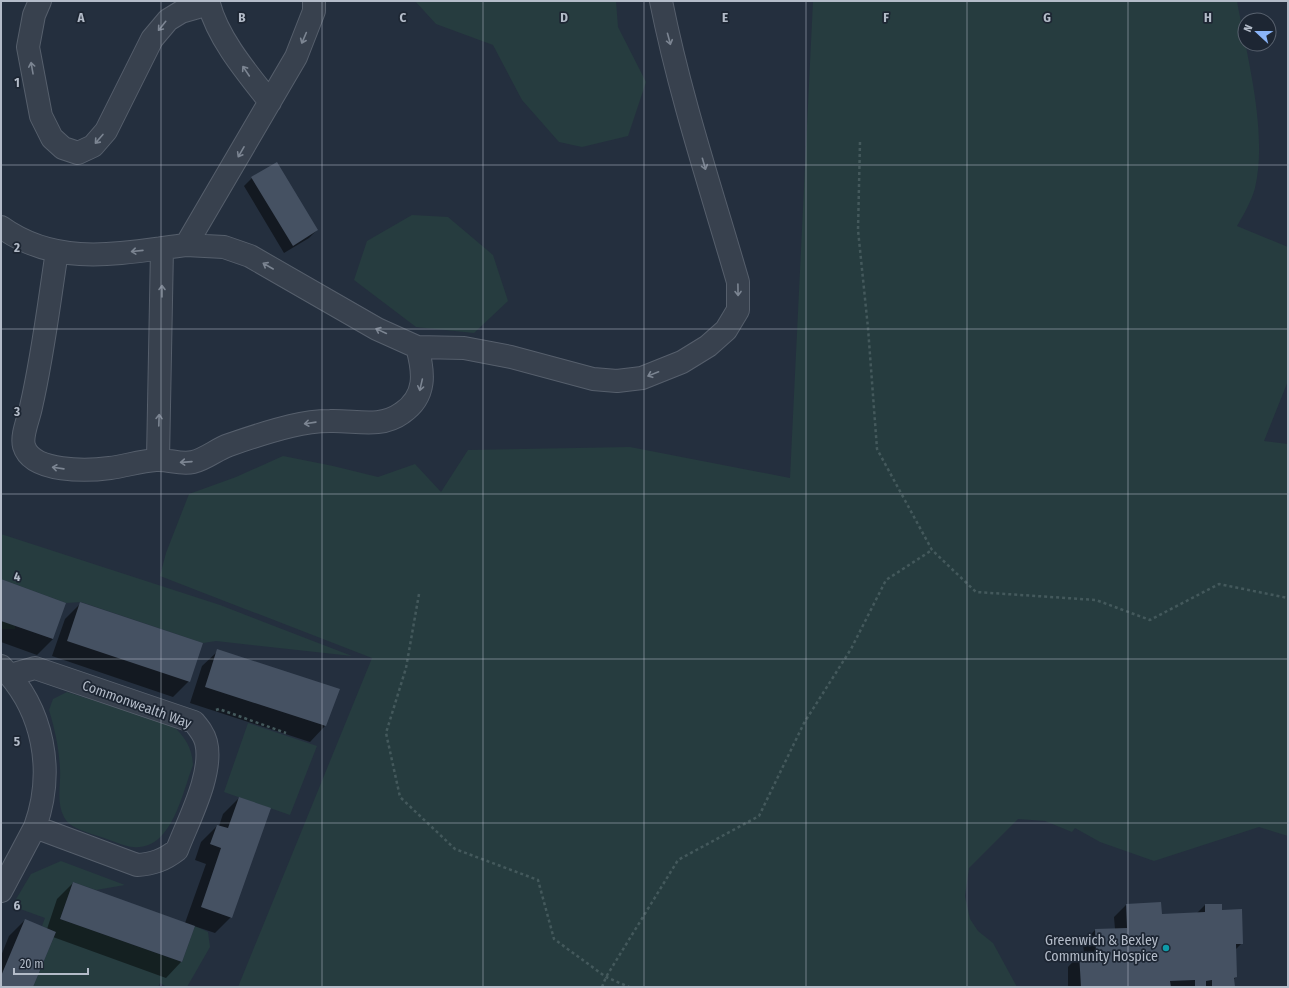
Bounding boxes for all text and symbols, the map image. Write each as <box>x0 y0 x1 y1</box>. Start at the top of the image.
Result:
text: A <box>76 10 85 25</box>
text: B <box>238 10 246 25</box>
text: C <box>400 10 407 25</box>
text: D <box>560 10 568 25</box>
text: E <box>722 10 728 25</box>
text: F <box>883 10 889 25</box>
text: G <box>1043 10 1051 25</box>
text: H <box>1204 10 1212 25</box>
north arrow <box>1237 12 1277 52</box>
one-way arrow <box>158 21 167 32</box>
text: N <box>1241 23 1255 34</box>
one-way arrow <box>300 32 307 44</box>
one-way arrow <box>666 32 673 45</box>
one-way arrow <box>28 62 36 75</box>
one-way arrow <box>242 66 250 77</box>
text: 1 <box>14 75 20 90</box>
one-way arrow <box>95 134 104 144</box>
one-way arrow <box>236 146 244 158</box>
one-way arrow <box>701 158 708 171</box>
text: 2 <box>13 240 20 255</box>
one-way arrow <box>131 247 144 254</box>
one-way arrow <box>262 262 274 270</box>
one-way arrow <box>734 283 742 296</box>
one-way arrow <box>158 285 166 298</box>
one-way arrow <box>376 327 388 334</box>
one-way arrow <box>647 371 659 378</box>
one-way arrow <box>416 378 424 391</box>
text: 3 <box>13 404 20 419</box>
one-way arrow <box>155 414 163 427</box>
one-way arrow <box>304 420 317 427</box>
one-way arrow <box>180 458 193 466</box>
one-way arrow <box>52 464 65 472</box>
text: 4 <box>14 569 21 584</box>
street label: Commonwealth Way <box>80 677 194 732</box>
text: 5 <box>14 734 20 749</box>
text: 6 <box>14 898 21 913</box>
place label: Greenwich & Bexley Community Hospice <box>1045 932 1159 965</box>
marker: Greenwich & Bexley Community Hospice <box>1161 943 1171 953</box>
scale bar <box>14 950 88 976</box>
text: 20 m <box>20 957 44 971</box>

